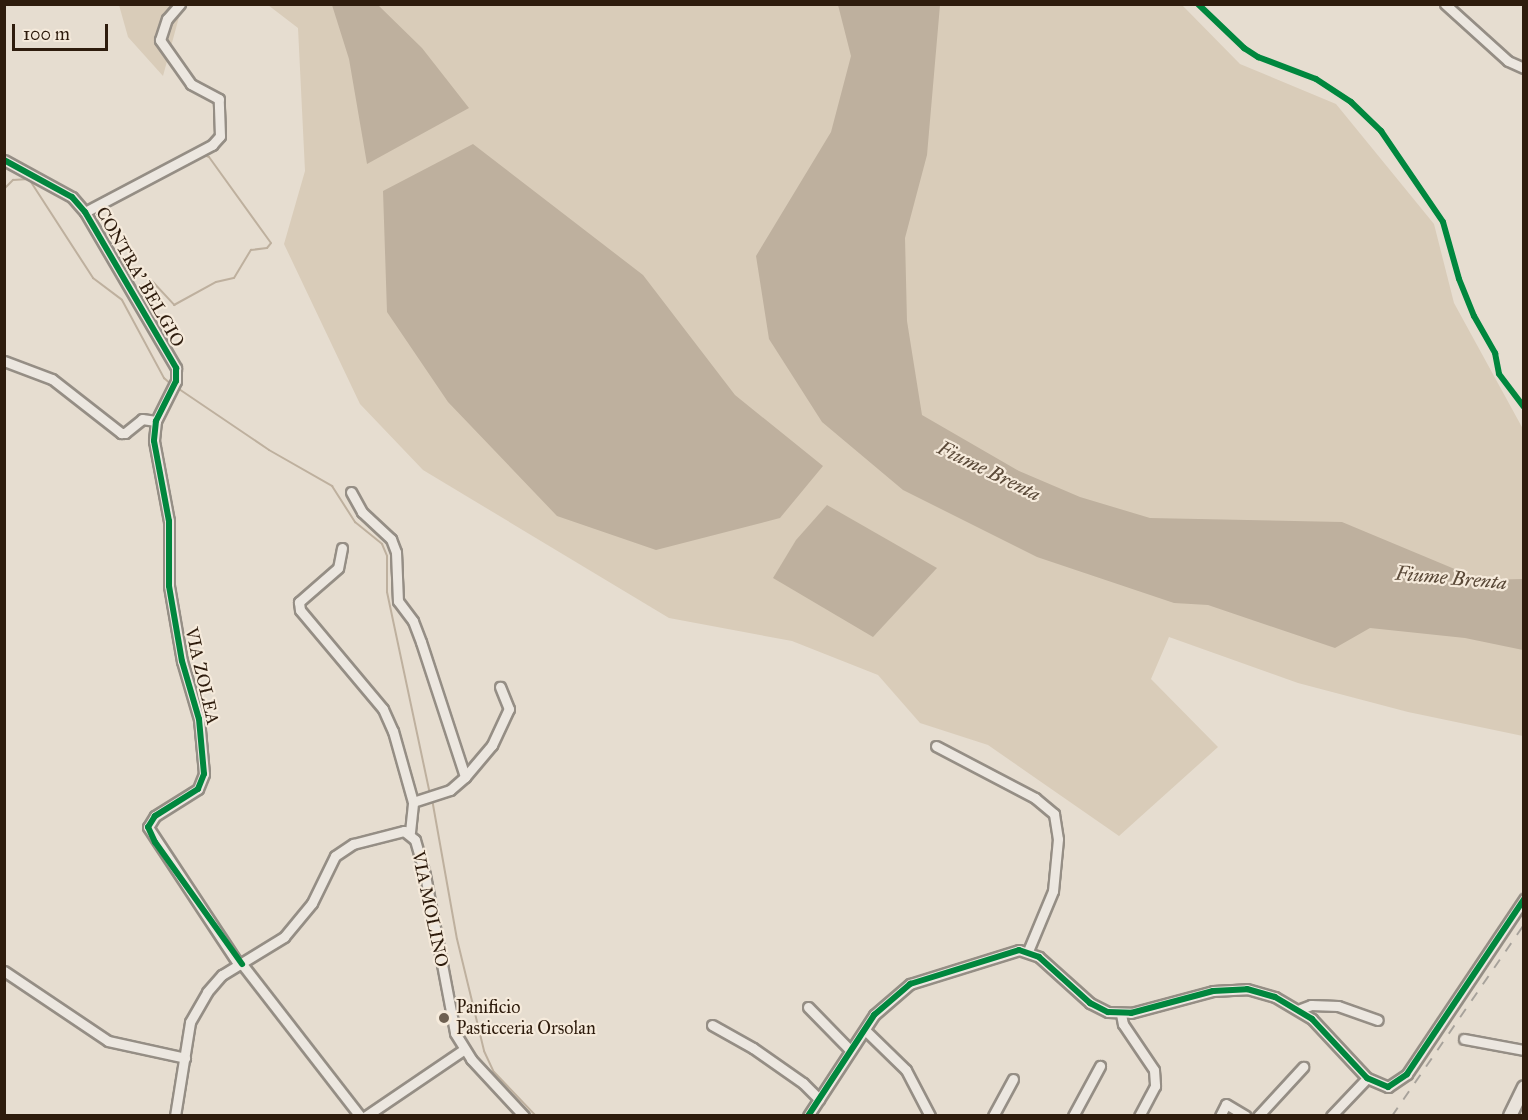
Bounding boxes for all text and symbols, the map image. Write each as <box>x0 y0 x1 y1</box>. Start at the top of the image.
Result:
scale bar <box>15 12 111 50</box>
text: 100 m <box>23 23 70 45</box>
street label: CONTRA' BELGIO <box>91 203 189 351</box>
water label: Fiume Brenta <box>933 436 1045 506</box>
water label: Fiume Brenta <box>1394 561 1508 595</box>
street label: VIA ZOLEA <box>180 625 224 727</box>
street label: VIA MOLINO <box>407 849 453 969</box>
place label: Panificio Pasticceria Orsolan <box>456 997 596 1040</box>
marker: Panificio Pasticceria Orsolan <box>437 1011 451 1025</box>

